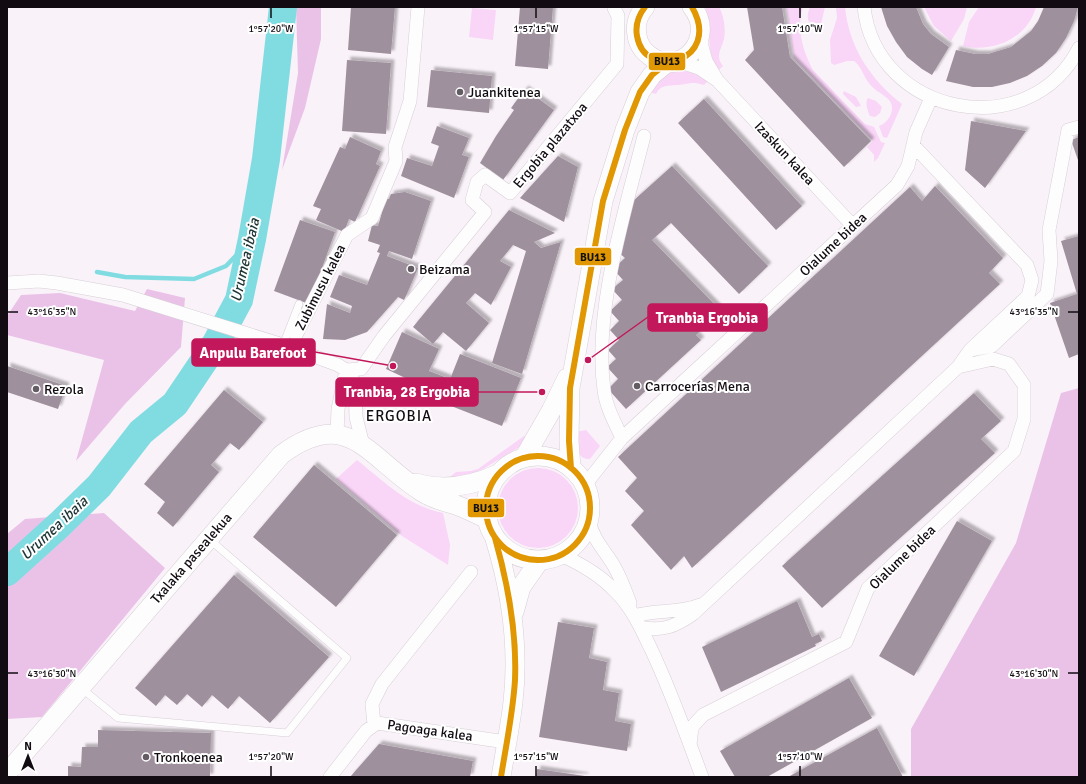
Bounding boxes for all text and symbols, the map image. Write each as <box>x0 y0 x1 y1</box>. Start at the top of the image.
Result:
text: 1°57'20"W <box>248 23 294 35</box>
text: 1°57'15"W <box>513 23 559 35</box>
text: 1°57'10"W <box>777 23 823 35</box>
line badge: BU13 <box>648 52 686 71</box>
text: BU13 <box>654 55 680 68</box>
place label: Juankitenea <box>468 84 541 101</box>
marker: Juankitenea <box>455 87 465 97</box>
street label: Ergobia plazatxoa <box>510 99 591 192</box>
street label: Izaskun kalea <box>751 118 818 189</box>
street label: Oialume bidea <box>796 209 870 280</box>
water label: Urumea ibaia <box>227 216 263 304</box>
street label: Zubimusu kalea <box>291 241 349 333</box>
line badge: BU13 <box>574 247 612 266</box>
text: BU13 <box>580 251 606 264</box>
place label: Beizama <box>419 261 470 278</box>
marker: Beizama <box>406 264 416 274</box>
callout: Tranbia Ergobia <box>648 304 767 331</box>
text: 43°16'35"N <box>28 306 76 318</box>
text: 43°16'35"N <box>1010 306 1058 318</box>
text: Tranbia Ergobia <box>656 309 759 327</box>
callout: Anpulu Barefoot <box>192 339 315 366</box>
text: Anpulu Barefoot <box>200 344 307 362</box>
callout: Tranbia, 28 Ergobia <box>336 378 478 406</box>
place label: Carrocerías Mena <box>645 378 750 395</box>
place label: Rezola <box>44 381 84 398</box>
marker: Carrocerías Mena <box>632 381 642 391</box>
text: Tranbia, 28 Ergobia <box>344 383 471 401</box>
marker: Rezola <box>31 384 41 394</box>
district label: ERGOBIA <box>366 407 432 425</box>
water label: Urumea ibaia <box>17 492 92 564</box>
line badge: BU13 <box>467 498 505 518</box>
text: BU13 <box>473 502 499 515</box>
street label: Txalaka pasealekua <box>147 509 236 607</box>
street label: Oialume bidea <box>866 521 939 593</box>
text: 43°16'30"N <box>28 668 76 680</box>
text: 43°16'30"N <box>1010 668 1058 680</box>
street label: Pagoaga kalea <box>386 716 474 745</box>
north arrow <box>8 736 48 776</box>
text: N <box>24 740 32 753</box>
place label: Tronkoenea <box>154 749 223 766</box>
text: 1°57'20"W <box>248 751 294 763</box>
text: 1°57'15"W <box>513 751 559 763</box>
text: 1°57'10"W <box>777 751 823 763</box>
marker: Tronkoenea <box>141 752 151 762</box>

